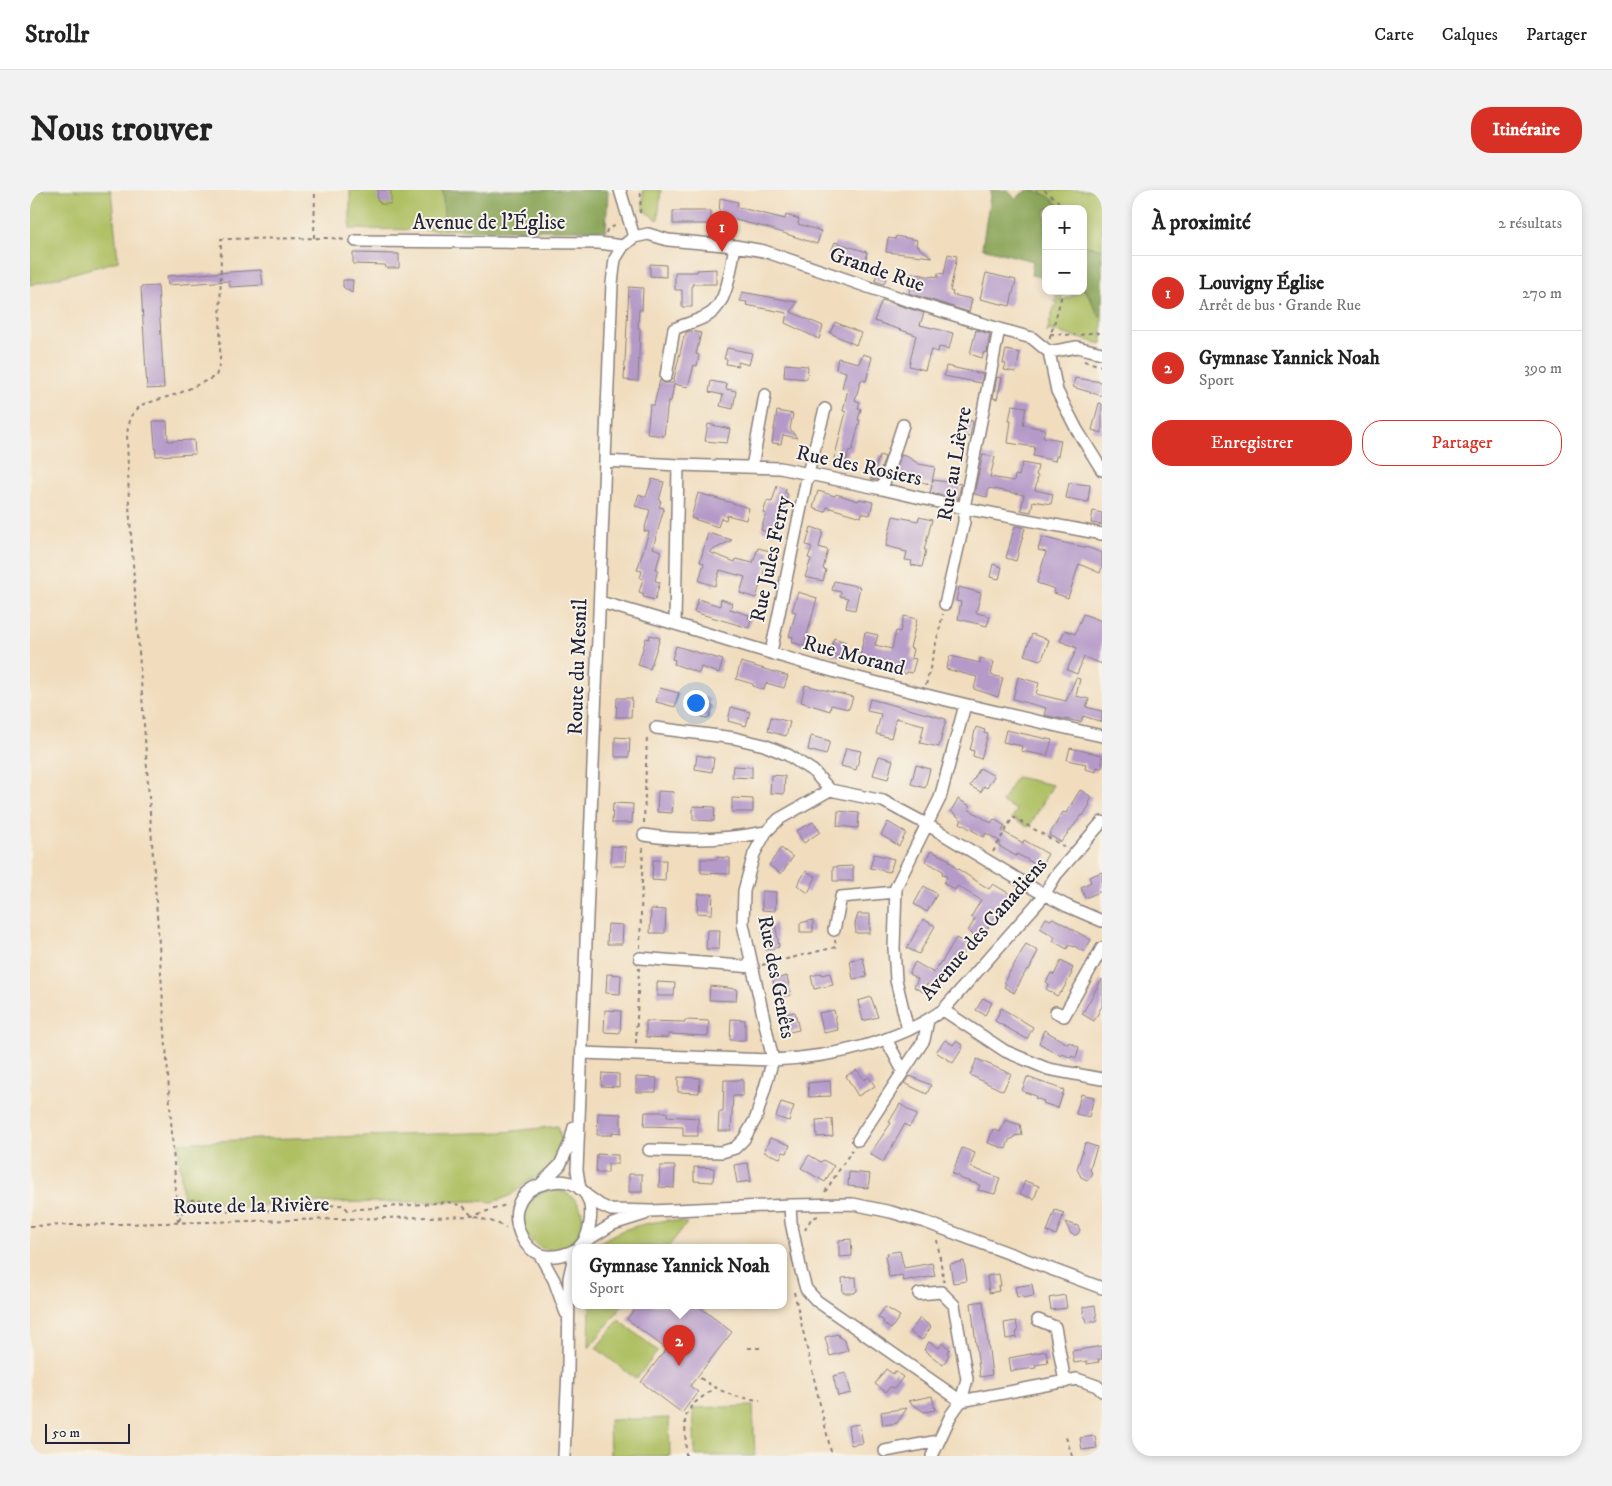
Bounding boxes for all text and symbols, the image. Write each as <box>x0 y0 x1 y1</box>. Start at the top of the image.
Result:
text: Strollr <box>25 20 89 50</box>
text: Carte <box>1374 24 1414 46</box>
text: Calques <box>1442 24 1498 46</box>
text: Partager <box>1526 24 1587 46</box>
button: Itinéraire <box>1471 107 1582 153</box>
text: Nous trouver <box>30 108 212 152</box>
map controls <box>1042 205 1087 295</box>
button: + <box>1042 205 1087 250</box>
street label: Avenue de l'Église <box>413 209 566 236</box>
text: À proximité <box>1152 210 1251 236</box>
pin: 1 <box>706 211 738 252</box>
text: 2 résultats <box>1498 213 1562 233</box>
street label: Grande Rue <box>826 242 928 298</box>
button: − <box>1042 250 1087 295</box>
text: Louvigny Église <box>1199 272 1324 295</box>
text: 1 <box>1165 283 1171 303</box>
text: 270 m <box>1522 283 1562 303</box>
text: Arrêt de bus · Grande Rue <box>1199 295 1361 315</box>
text: Gymnase Yannick Noah <box>1199 347 1380 370</box>
text: 2 <box>1164 358 1172 378</box>
text: 390 m <box>1524 358 1562 378</box>
text: Sport <box>1199 370 1234 390</box>
street label: Rue au Lièvre <box>932 404 978 523</box>
button: Enregistrer <box>1152 420 1352 466</box>
button: Partager <box>1362 420 1562 466</box>
street label: Rue des Rosiers <box>794 440 924 492</box>
street label: Rue Jules Ferry <box>745 492 797 625</box>
street label: Route du Mesnil <box>563 598 593 736</box>
street label: Rue Morand <box>800 630 908 682</box>
your location <box>683 690 709 716</box>
street label: Avenue des Canadiens <box>915 852 1053 1006</box>
street label: Rue des Genêts <box>751 913 801 1041</box>
street label: Route de la Rivière <box>172 1192 330 1220</box>
popup <box>572 1244 787 1309</box>
text: Gymnase Yannick Noah <box>589 1255 770 1278</box>
text: Sport <box>589 1278 624 1298</box>
pin: 2 <box>663 1325 695 1366</box>
scale bar <box>45 1421 130 1444</box>
text: 50 m <box>52 1424 80 1442</box>

